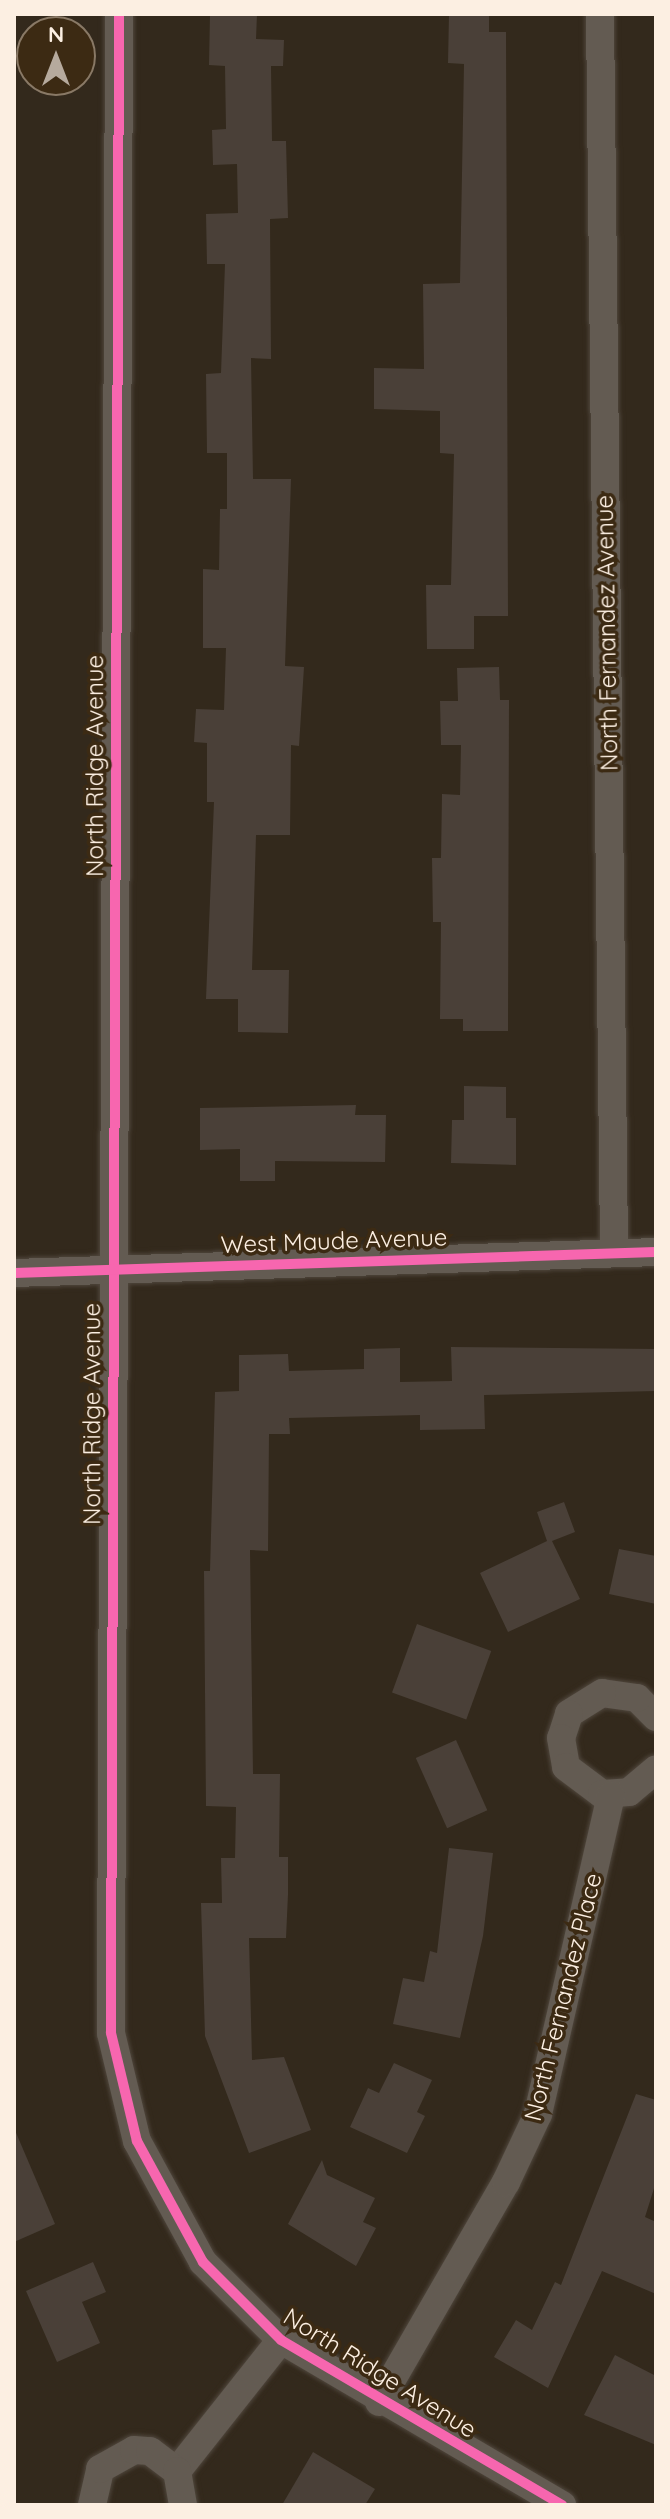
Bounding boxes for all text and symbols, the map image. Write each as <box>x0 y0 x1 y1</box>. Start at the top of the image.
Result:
north arrow <box>16 16 96 96</box>
text: N <box>48 20 64 48</box>
street label: North Fernandez Avenue <box>590 495 624 771</box>
street label: North Ridge Avenue <box>81 655 109 877</box>
street label: West Maude Avenue <box>220 1223 448 1259</box>
street label: North Ridge Avenue <box>78 1303 106 1525</box>
street label: North Fernandez Place <box>518 1870 608 2124</box>
street label: North Ridge Avenue <box>278 2302 482 2444</box>

